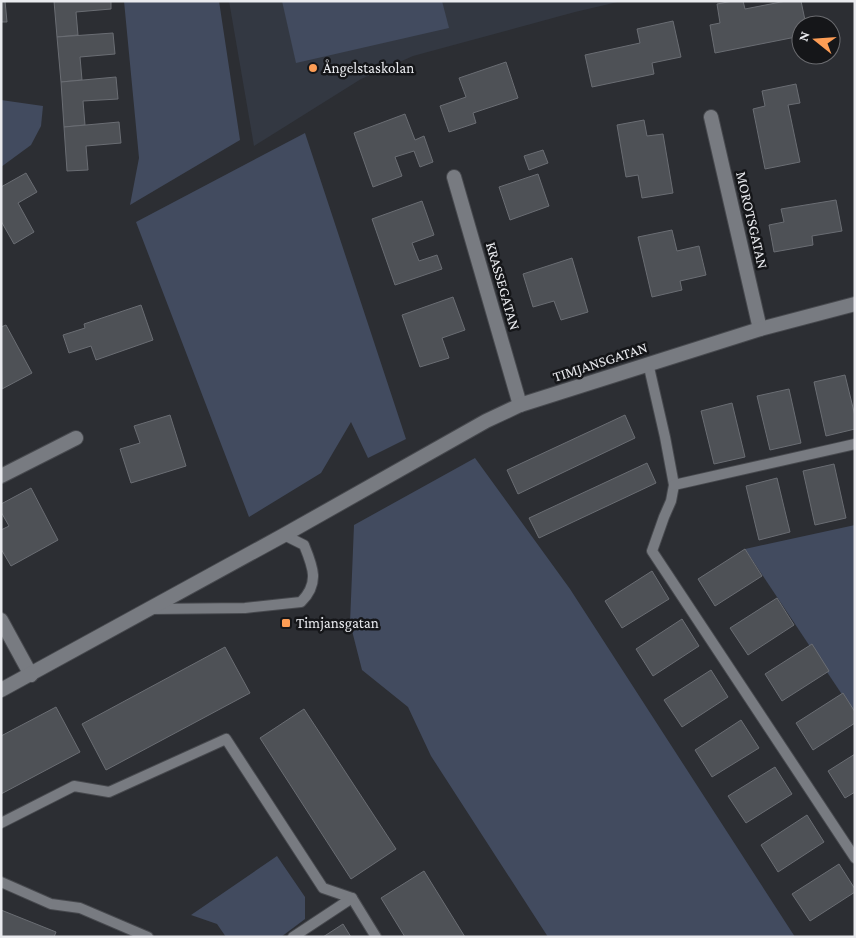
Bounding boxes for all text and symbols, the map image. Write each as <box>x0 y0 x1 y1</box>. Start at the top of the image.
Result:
north arrow <box>791 15 841 65</box>
text: N <box>795 29 813 43</box>
place label: Ångelstaskolan <box>323 59 414 77</box>
marker: Ångelstaskolan <box>307 62 319 74</box>
street label: MOROTSGATAN <box>733 170 771 270</box>
street label: KRASSEGATAN <box>483 240 523 332</box>
street label: TIMJANSGATAN <box>551 339 650 386</box>
place label: Timjansgatan <box>296 615 379 632</box>
marker: Timjansgatan <box>280 617 292 629</box>

